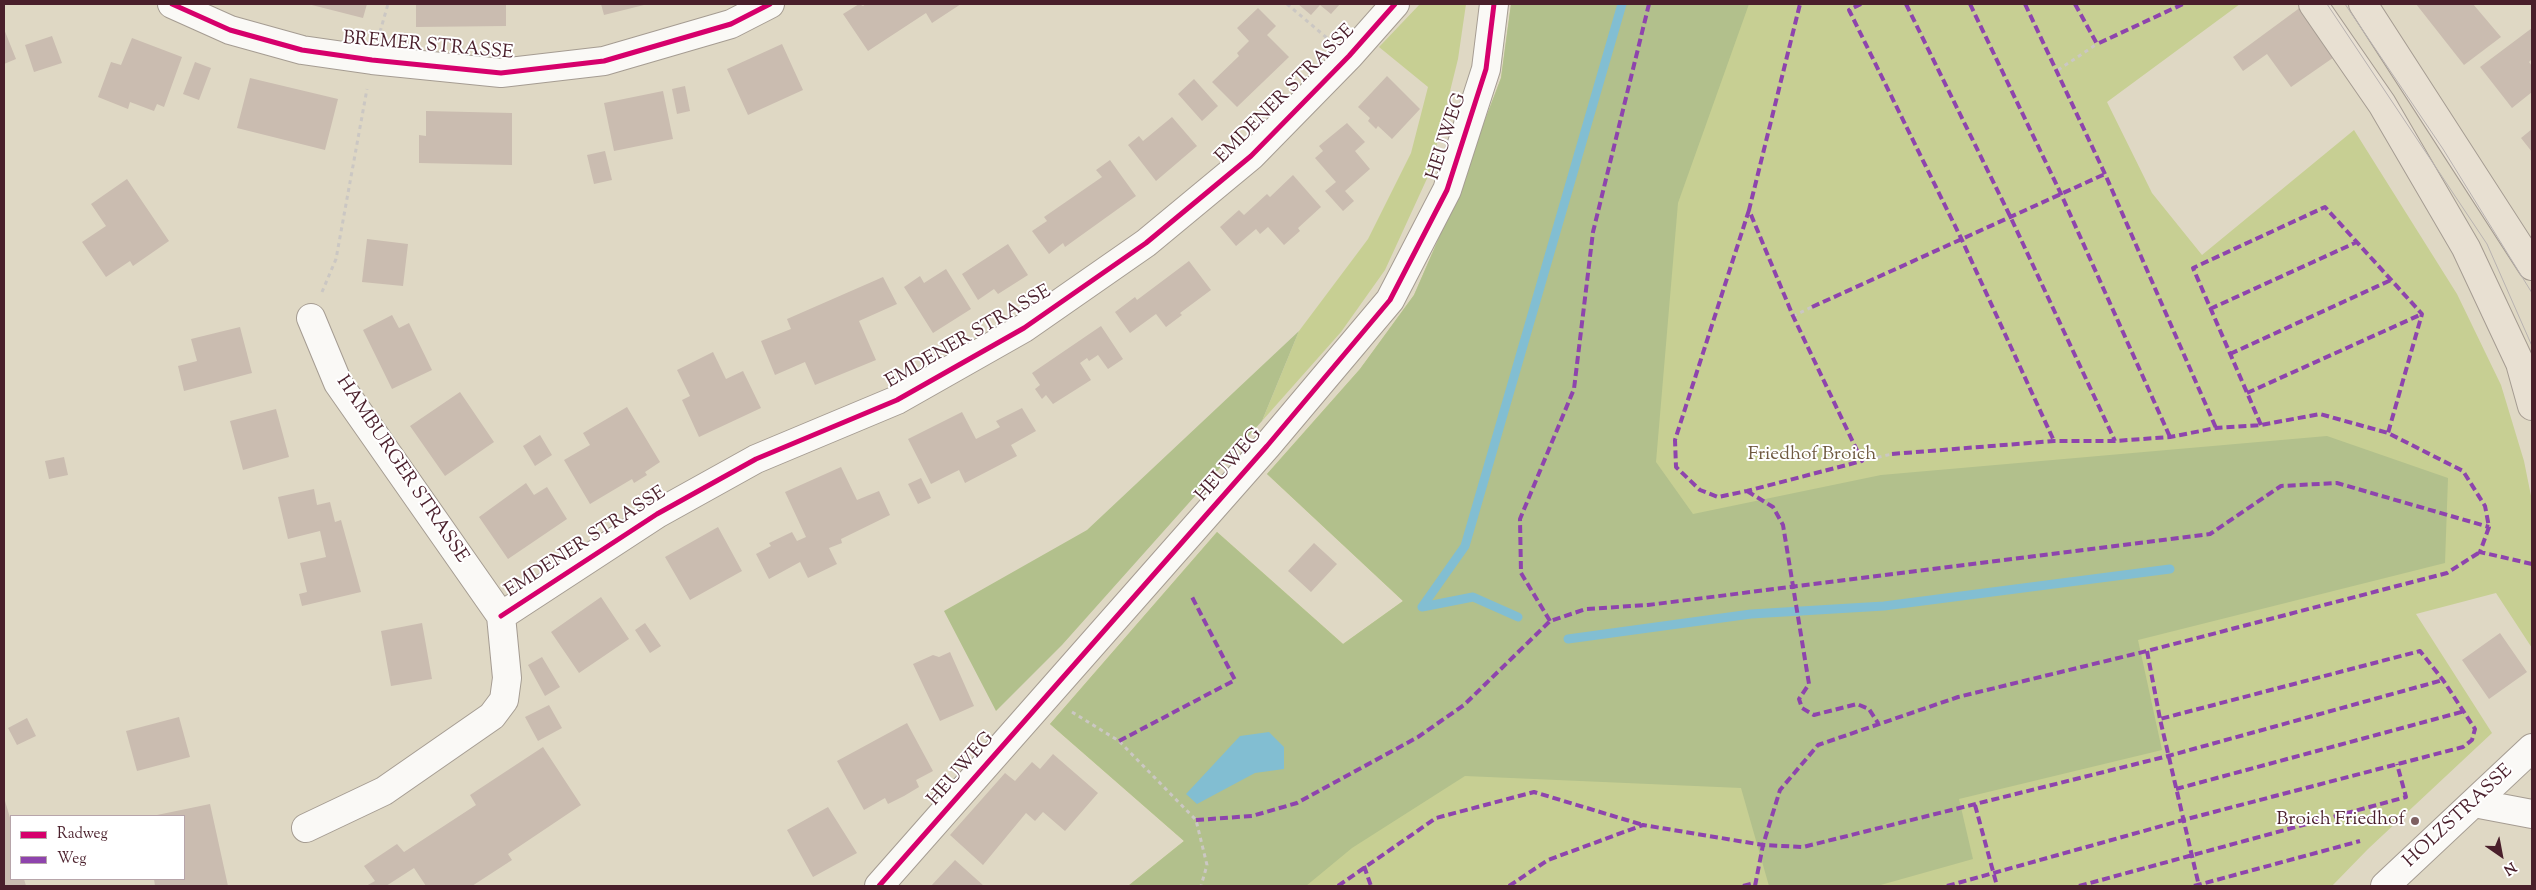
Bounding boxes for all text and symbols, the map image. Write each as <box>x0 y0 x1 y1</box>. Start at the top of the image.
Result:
street label: EMDENER STRASSE <box>1212 21 1360 169</box>
street label: BREMER STRASSE <box>342 28 514 66</box>
street label: HEUWEG <box>1423 91 1473 183</box>
street label: EMDENER STRASSE <box>882 281 1056 395</box>
street label: HAMBURGER STRASSE <box>330 372 472 568</box>
street label: HEUWEG <box>1192 425 1268 507</box>
park label: Friedhof Broich <box>1748 445 1876 467</box>
street label: EMDENER STRASSE <box>501 482 671 604</box>
street label: HEUWEG <box>924 729 1000 811</box>
street label: HOLZSTRASSE <box>2400 761 2518 873</box>
place label: Broich Friedhof <box>2276 810 2405 832</box>
legend <box>10 815 185 880</box>
marker: Broich Friedhof <box>2409 815 2421 827</box>
text: Radweg <box>57 824 108 845</box>
north arrow <box>2476 830 2526 880</box>
text: Weg <box>57 849 87 870</box>
text: N <box>2499 856 2519 879</box>

